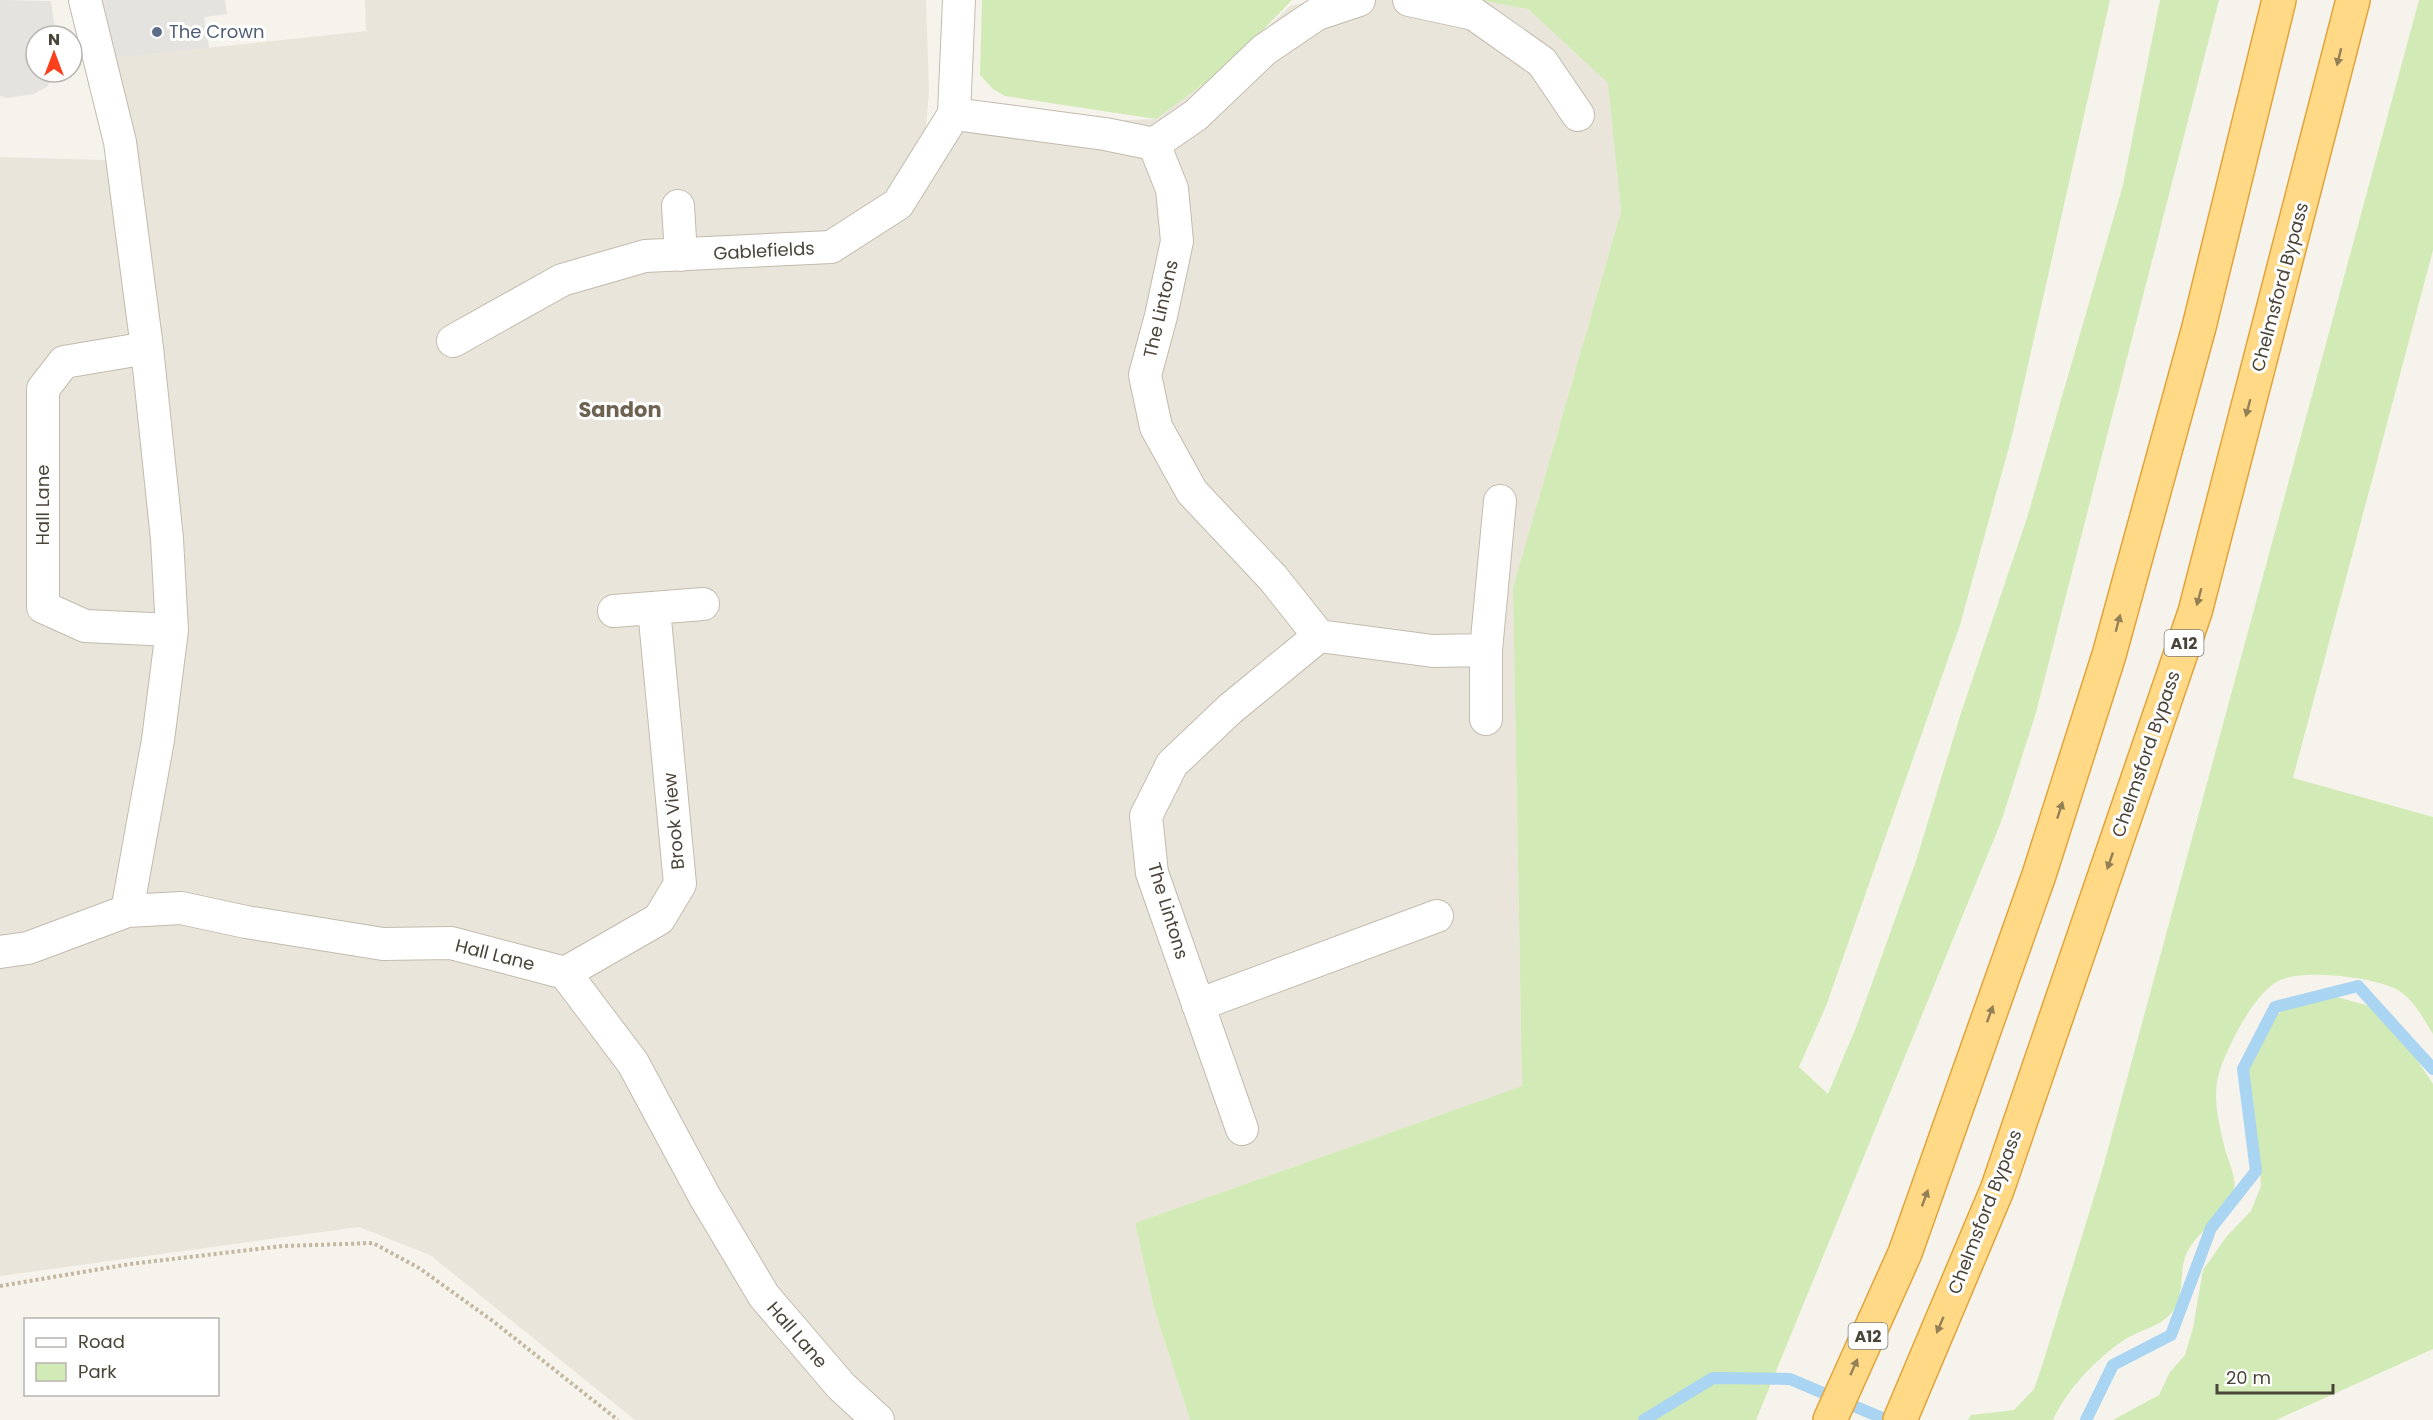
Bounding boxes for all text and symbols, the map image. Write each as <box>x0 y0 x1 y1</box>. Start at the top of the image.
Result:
place label: The Crown <box>169 19 265 44</box>
north arrow <box>24 24 84 84</box>
marker: The Crown <box>150 25 164 39</box>
text: N <box>48 28 60 51</box>
one-way arrow <box>2334 48 2344 66</box>
street label: Chelmsford Bypass <box>2245 199 2314 374</box>
street label: Gablefields <box>713 235 815 266</box>
street label: The Lintons <box>1137 257 1184 360</box>
district label: Sandon <box>578 395 662 424</box>
one-way arrow <box>2243 399 2252 417</box>
street label: Hall Lane <box>30 465 55 545</box>
one-way arrow <box>2193 588 2203 606</box>
one-way arrow <box>2114 614 2123 632</box>
road number: A12 <box>2164 630 2204 656</box>
street label: Chelmsford Bypass <box>2105 667 2186 840</box>
street label: Brook View <box>657 771 690 871</box>
one-way arrow <box>2056 801 2065 819</box>
one-way arrow <box>2105 852 2114 870</box>
street label: The Lintons <box>1142 859 1195 962</box>
street label: Hall Lane <box>453 933 537 976</box>
one-way arrow <box>1985 1005 1995 1023</box>
street label: Chelmsford Bypass <box>1942 1126 2027 1298</box>
one-way arrow <box>1920 1189 1930 1207</box>
street label: Hall Lane <box>761 1296 833 1373</box>
one-way arrow <box>1935 1316 1945 1334</box>
legend <box>24 1318 219 1396</box>
road number: A12 <box>1848 1323 1888 1349</box>
text: Road <box>78 1329 125 1354</box>
scale bar <box>2217 1357 2332 1395</box>
one-way arrow <box>1850 1358 1859 1375</box>
text: Park <box>78 1359 117 1384</box>
text: 20 m <box>2226 1365 2271 1390</box>

